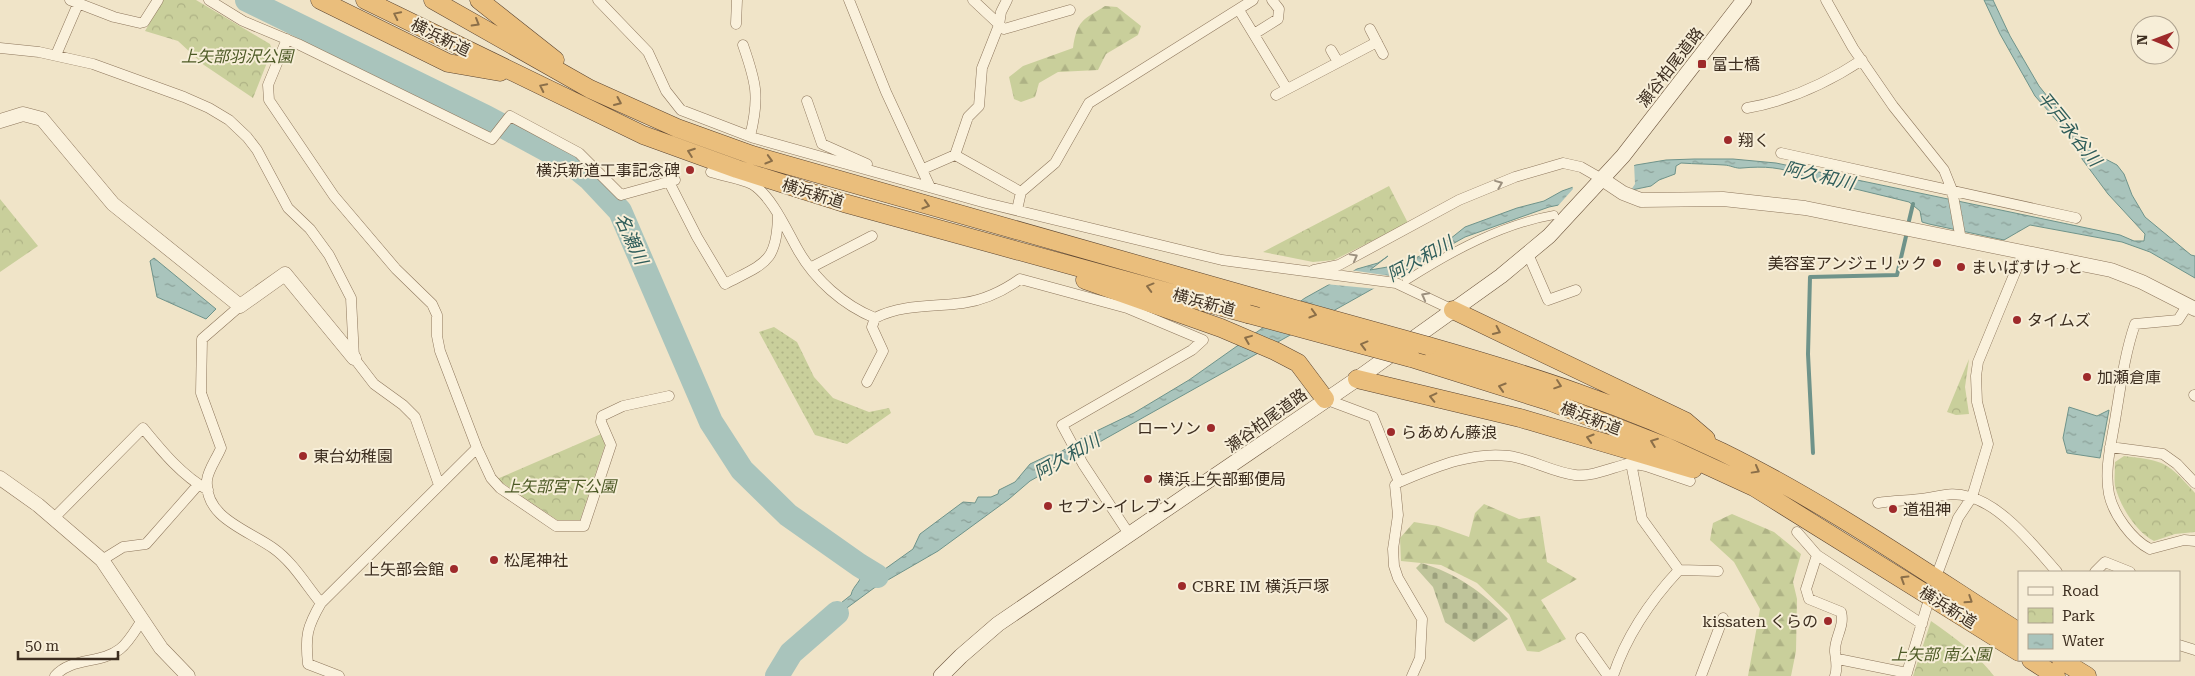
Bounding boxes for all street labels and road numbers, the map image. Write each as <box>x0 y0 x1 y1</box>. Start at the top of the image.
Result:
street label: 横浜新道 <box>408 15 474 60</box>
street label: 瀬谷柏尾道路 <box>1633 24 1707 111</box>
street label: 横浜新道 <box>779 175 846 212</box>
street label: 横浜新道 <box>1170 285 1237 320</box>
street label: 瀬谷柏尾道路 <box>1222 385 1311 456</box>
street label: 横浜新道 <box>1558 398 1624 439</box>
street label: 横浜新道 <box>1916 582 1980 632</box>

